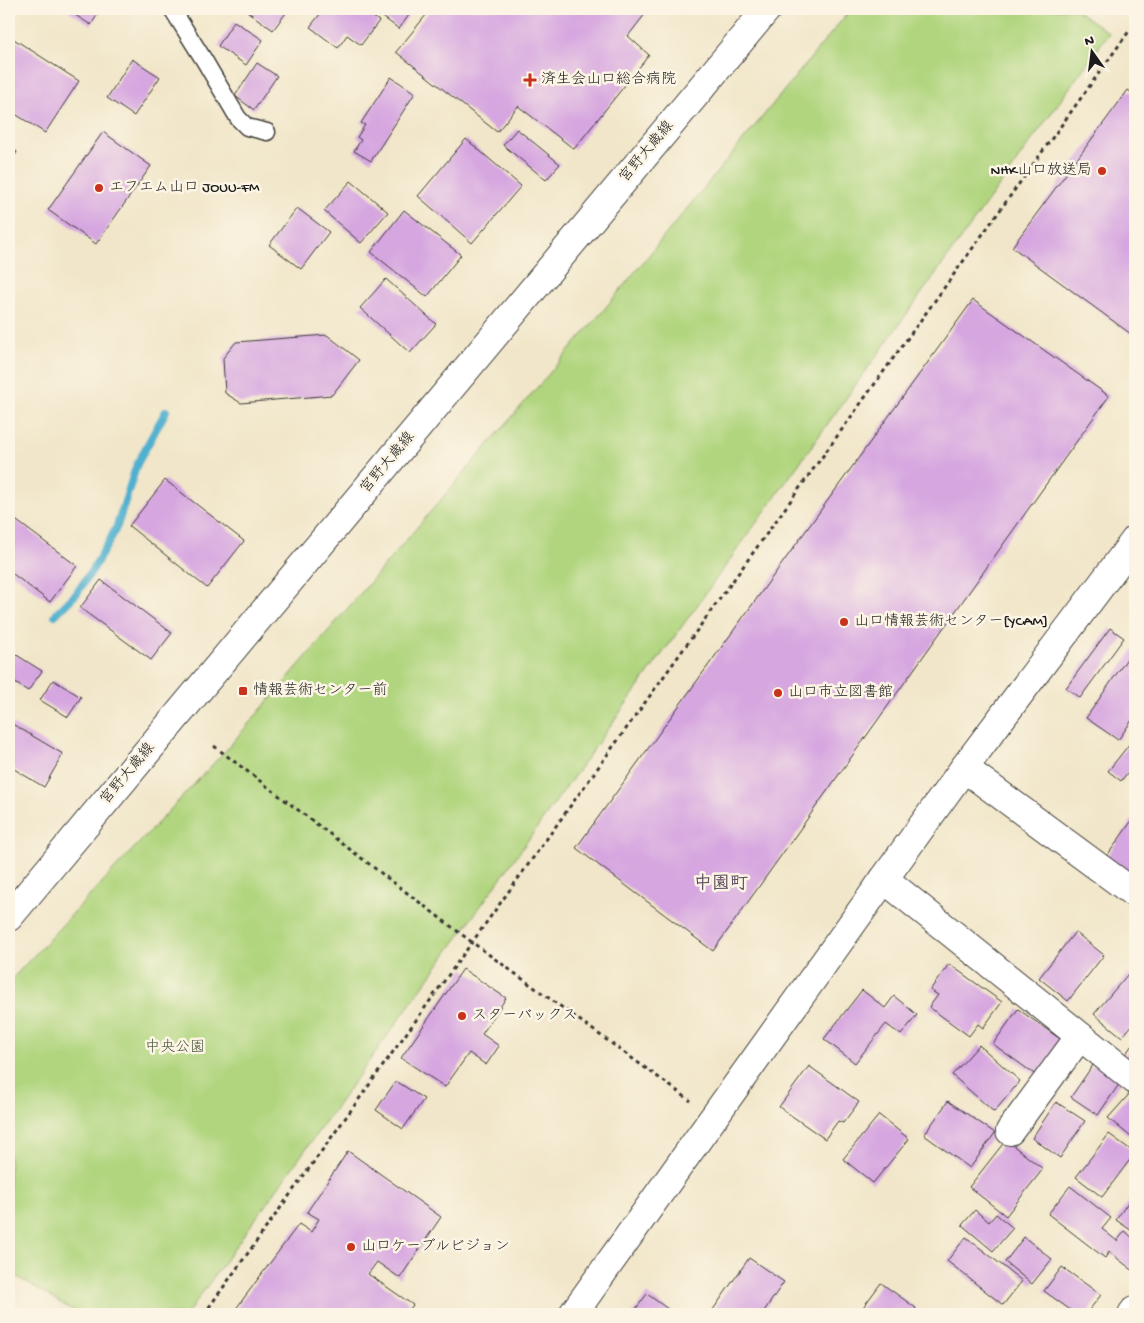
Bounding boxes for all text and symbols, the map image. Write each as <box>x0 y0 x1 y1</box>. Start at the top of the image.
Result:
north arrow <box>1066 28 1116 78</box>
text: N <box>1083 32 1096 51</box>
place label: 済生会山口総合病院 <box>541 70 676 89</box>
marker: 済生会山口総合病院 <box>523 73 537 87</box>
street label: 宮野大歳線 <box>615 117 678 187</box>
place label: NHK山口放送局 <box>990 161 1092 180</box>
marker: NHK山口放送局 <box>1096 165 1108 177</box>
place label: エフエム山口 JOUU-FM <box>109 179 260 197</box>
marker: エフエム山口 JOUU-FM <box>93 182 105 194</box>
street label: 宮野大歳線 <box>356 428 419 498</box>
place label: 山口情報芸術センター[YCAM] <box>854 612 1048 631</box>
marker: 山口情報芸術センター[YCAM] <box>838 616 850 628</box>
place label: 情報芸術センター前 <box>253 681 387 700</box>
place label: 山口市立図書館 <box>788 683 893 702</box>
marker: 情報芸術センター前 <box>237 685 249 697</box>
marker: 山口市立図書館 <box>772 687 784 699</box>
street label: 宮野大歳線 <box>96 739 159 809</box>
district label: 中園町 <box>694 873 748 895</box>
place label: スターバックス <box>472 1007 577 1025</box>
marker: スターバックス <box>456 1010 468 1022</box>
park label: 中央公園 <box>145 1038 205 1057</box>
place label: 山口ケーブルビジョン <box>361 1238 510 1256</box>
marker: 山口ケーブルビジョン <box>345 1241 357 1253</box>

